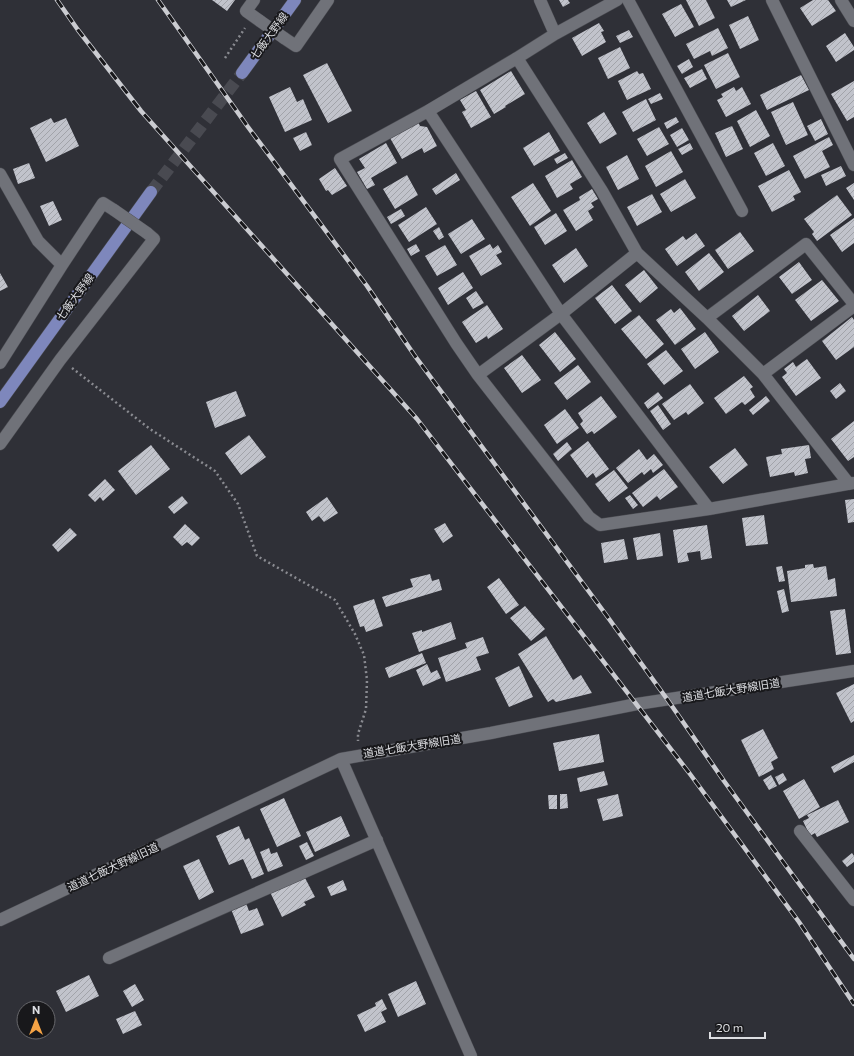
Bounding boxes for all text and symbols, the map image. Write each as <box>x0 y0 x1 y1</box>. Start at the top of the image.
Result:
street label: 七飯大野線 <box>247 10 290 62</box>
street label: 七飯大野線 <box>53 271 96 323</box>
street label: 道道七飯大野線旧道 <box>681 675 781 704</box>
street label: 道道七飯大野線旧道 <box>362 731 462 760</box>
street label: 道道七飯大野線旧道 <box>65 840 160 893</box>
north arrow <box>16 1000 56 1040</box>
text: N <box>32 1003 40 1016</box>
scale bar <box>710 1014 765 1040</box>
text: 20 m <box>716 1020 743 1034</box>

